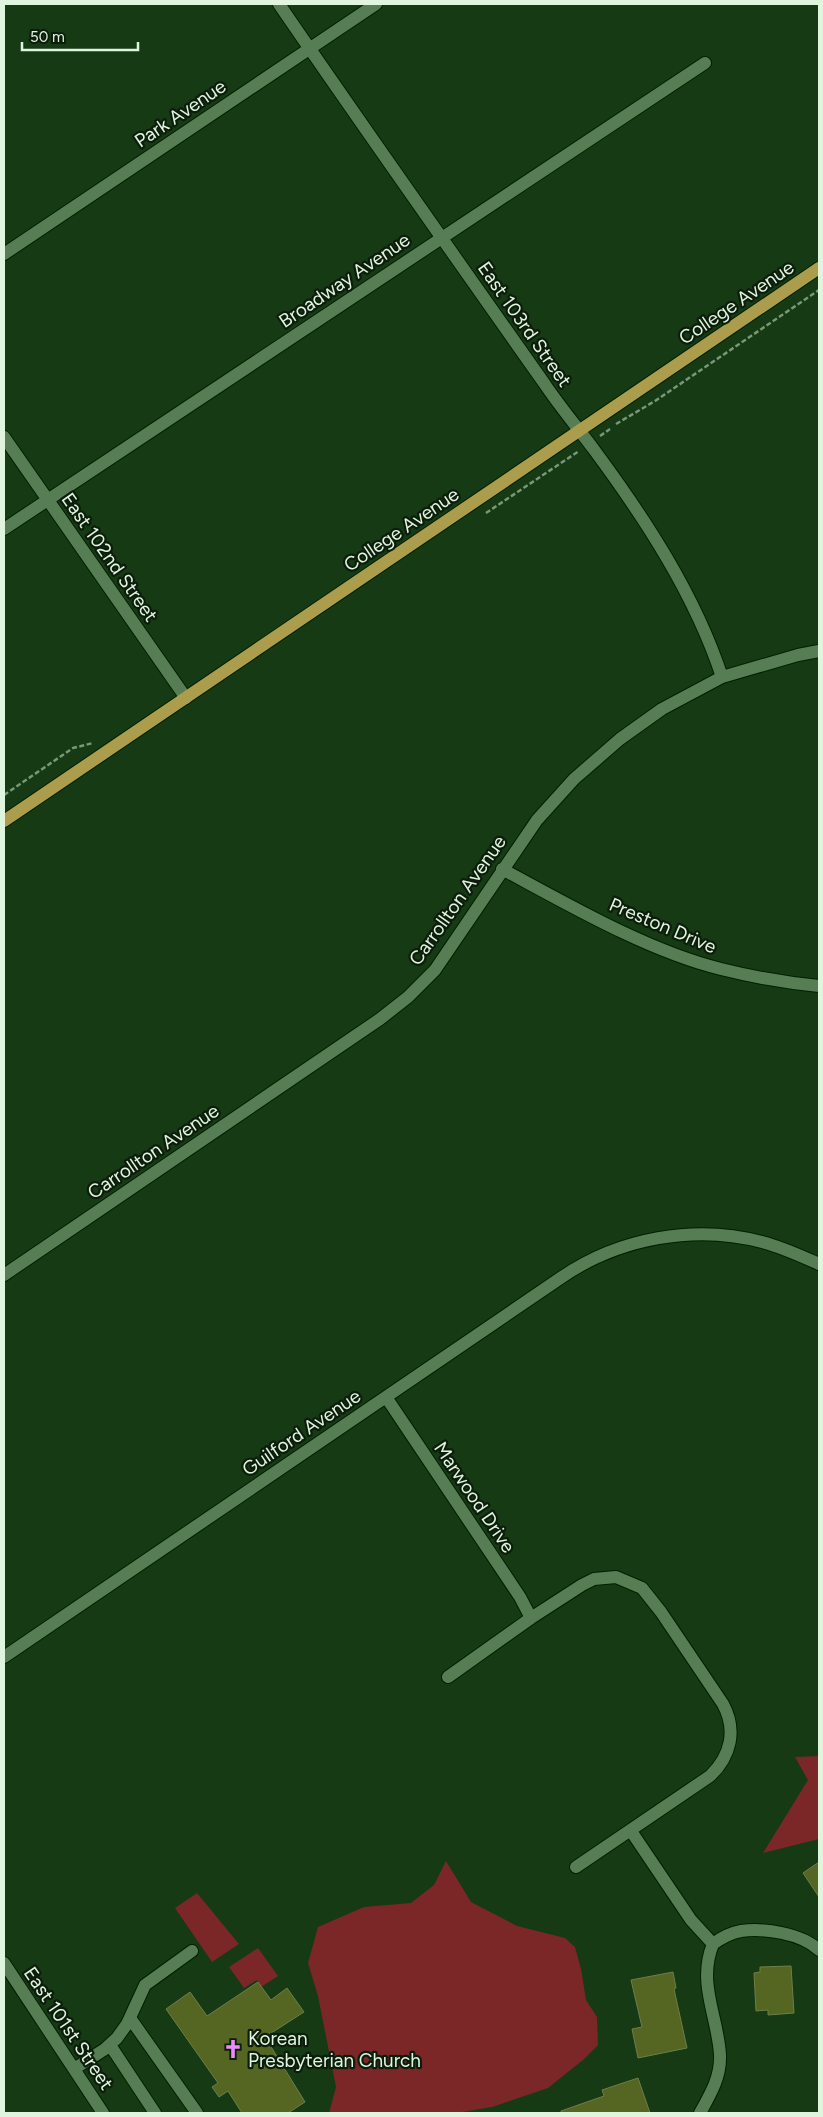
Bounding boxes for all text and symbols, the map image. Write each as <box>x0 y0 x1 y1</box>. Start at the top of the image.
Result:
scale bar <box>22 20 139 52</box>
text: 50 m <box>30 28 65 46</box>
street label: Park Avenue <box>130 74 230 152</box>
street label: Broadway Avenue <box>274 228 414 333</box>
street label: College Avenue <box>674 255 798 349</box>
street label: East 103rd Street <box>473 257 576 391</box>
street label: College Avenue <box>339 482 463 576</box>
street label: East 102nd Street <box>57 488 163 626</box>
street label: Carrollton Avenue <box>404 831 511 970</box>
street label: Preston Drive <box>606 893 720 958</box>
street label: Carrollton Avenue <box>83 1099 223 1204</box>
street label: Guilford Avenue <box>238 1384 365 1481</box>
street label: Marwood Drive <box>429 1438 520 1557</box>
street label: East 101st Street <box>19 1962 118 2094</box>
place label: Korean Presbyterian Church <box>248 2027 421 2072</box>
church icon: Korean Presbyterian Church <box>222 2038 244 2060</box>

